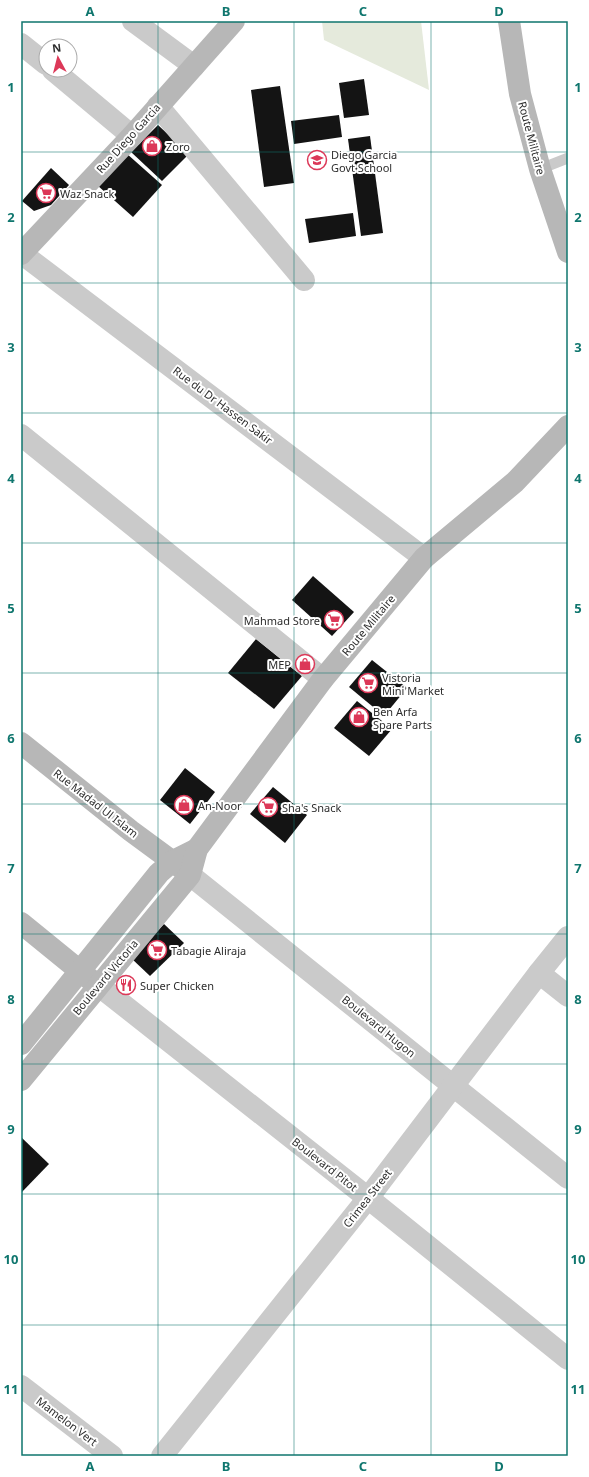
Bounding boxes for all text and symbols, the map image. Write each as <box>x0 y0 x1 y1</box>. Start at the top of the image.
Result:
text: A <box>86 2 95 20</box>
text: B <box>222 2 230 20</box>
text: C <box>359 2 367 20</box>
text: D <box>494 2 504 20</box>
north arrow <box>38 38 78 78</box>
text: N <box>51 40 62 56</box>
text: 1 <box>7 78 15 96</box>
text: 1 <box>574 78 582 96</box>
street label: Rue Diego Garcia <box>93 100 163 176</box>
street label: Route Militaire <box>515 100 549 176</box>
shop icon: Zoro <box>141 135 163 157</box>
place label: Zoro <box>166 139 190 154</box>
place label: Diego Garcia Govt School <box>331 147 397 175</box>
school or university icon: Diego Garcia Govt School <box>306 149 328 171</box>
supermarket icon: Waz Snack <box>35 182 57 204</box>
place label: Waz Snack <box>60 186 114 201</box>
text: 2 <box>7 208 15 226</box>
text: 2 <box>574 208 582 226</box>
text: 3 <box>7 338 15 356</box>
text: 3 <box>574 338 582 356</box>
street label: Rue du Dr Hassen Sakir <box>170 363 276 448</box>
text: 4 <box>7 469 15 487</box>
text: 4 <box>574 469 582 487</box>
street label: Route Militaire <box>338 591 398 659</box>
text: 5 <box>7 599 15 617</box>
text: 5 <box>574 599 582 617</box>
supermarket icon: Mahmad Store <box>323 609 345 631</box>
place label: Mahmad Store <box>244 613 320 628</box>
shop icon: MEP <box>294 653 316 675</box>
place label: MEP <box>268 657 291 672</box>
place label: Vistoria Mini Market <box>382 670 444 698</box>
supermarket icon: Vistoria Mini Market <box>357 672 379 694</box>
place label: Ben Arfa Spare Parts <box>373 704 432 732</box>
shop icon: Ben Arfa Spare Parts <box>348 706 370 728</box>
text: 6 <box>7 729 15 747</box>
text: 6 <box>574 729 582 747</box>
street label: Rue Madad Ul Islam <box>51 765 141 841</box>
shop icon: An-Noor <box>173 794 195 816</box>
supermarket icon: Sha's Snack <box>257 796 279 818</box>
place label: An-Noor <box>198 798 242 813</box>
place label: Sha's Snack <box>282 800 341 815</box>
text: 7 <box>7 859 15 877</box>
text: 7 <box>574 859 582 877</box>
street label: Boulevard Victoria <box>69 936 141 1018</box>
supermarket icon: Tabagie Aliraja <box>146 939 168 961</box>
place label: Tabagie Aliraja <box>171 943 246 958</box>
restaurant icon: Super Chicken <box>115 974 137 996</box>
place label: Super Chicken <box>140 978 214 993</box>
text: 8 <box>7 990 15 1008</box>
text: 8 <box>574 990 582 1008</box>
street label: Boulevard Hugon <box>339 992 419 1060</box>
text: 9 <box>7 1120 15 1138</box>
text: 9 <box>574 1120 582 1138</box>
street label: Boulevard Pitot <box>289 1134 361 1194</box>
street label: Crimea Street <box>339 1166 395 1230</box>
text: 10 <box>4 1250 18 1268</box>
text: 10 <box>571 1250 585 1268</box>
text: 11 <box>4 1380 18 1398</box>
text: 11 <box>571 1380 585 1398</box>
street label: Mamelon Vert <box>33 1393 101 1449</box>
text: A <box>86 1457 95 1475</box>
text: B <box>222 1457 230 1475</box>
text: C <box>359 1457 367 1475</box>
text: D <box>494 1457 504 1475</box>

